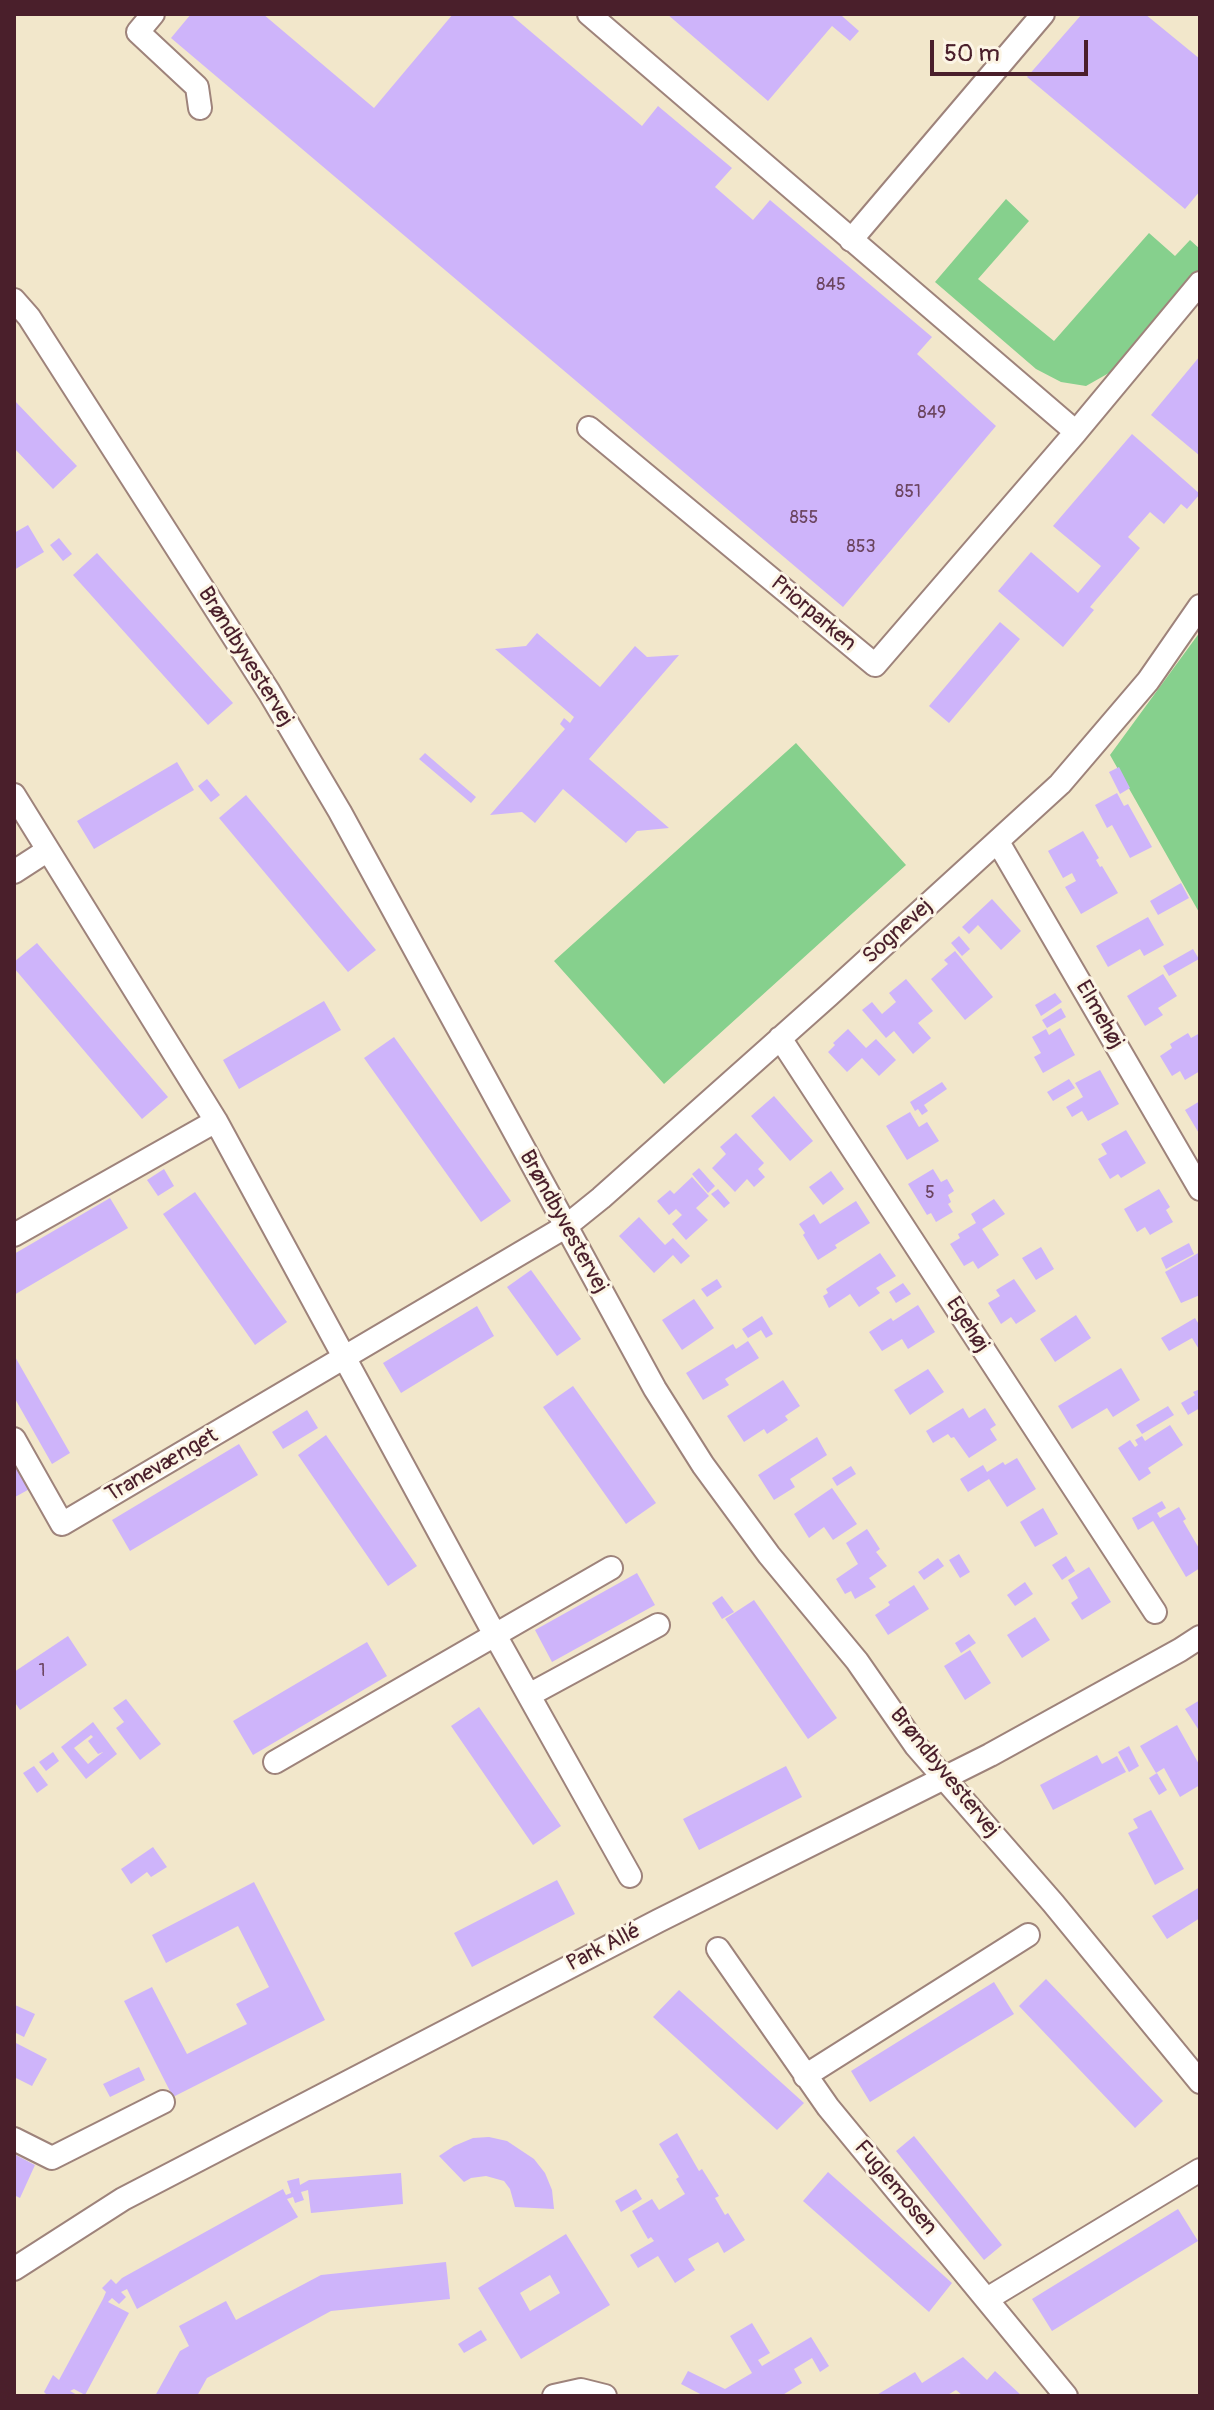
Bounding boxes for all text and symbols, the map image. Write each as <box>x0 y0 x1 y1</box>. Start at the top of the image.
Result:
scale bar <box>934 24 1092 74</box>
text: 50 m <box>944 39 1000 68</box>
house number: 845 <box>816 274 846 296</box>
house number: 849 <box>918 402 946 424</box>
house number: 851 <box>895 481 921 503</box>
house number: 855 <box>790 507 818 529</box>
house number: 853 <box>847 536 875 558</box>
street label: Priorparken <box>765 571 861 657</box>
street label: Brøndbyvestervej <box>192 582 298 732</box>
street label: Sognevej <box>858 894 938 970</box>
street label: Elmehøj <box>1069 976 1129 1054</box>
street label: Brøndbyvestervej <box>513 1146 613 1298</box>
house number: 5 <box>925 1182 935 1204</box>
street label: Egehøj <box>939 1292 995 1358</box>
street label: Tranevænget <box>101 1423 223 1509</box>
house number: 1 <box>38 1660 46 1682</box>
street label: Brøndbyvestervej <box>884 1703 1004 1843</box>
street label: Park Allé <box>562 1918 646 1978</box>
street label: Fuglemosen <box>848 2135 942 2241</box>

